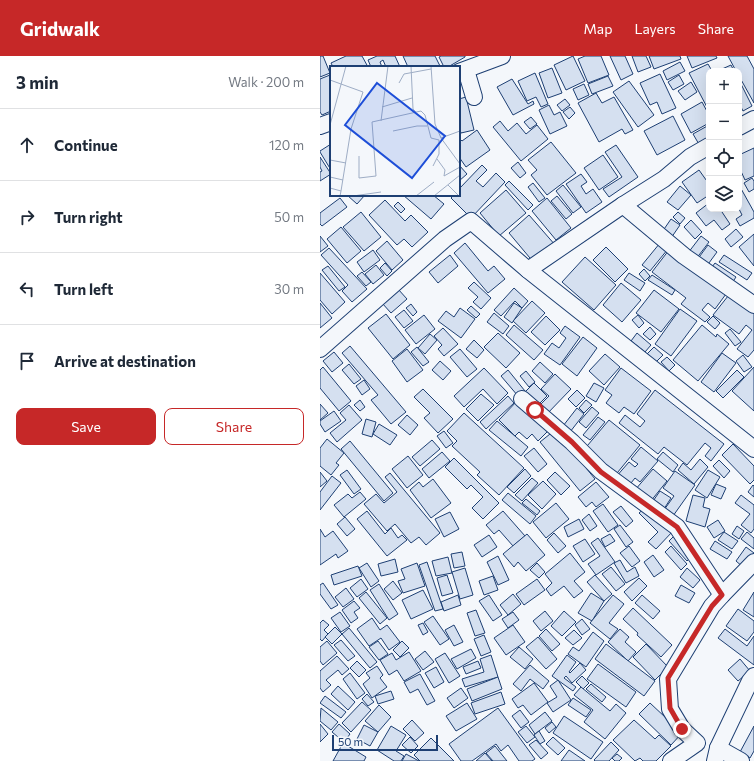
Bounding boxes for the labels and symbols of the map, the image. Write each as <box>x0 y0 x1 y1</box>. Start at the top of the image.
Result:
inset map <box>330 66 460 196</box>
route start <box>526 401 544 419</box>
route end <box>673 720 691 738</box>
scale bar <box>332 733 438 752</box>

